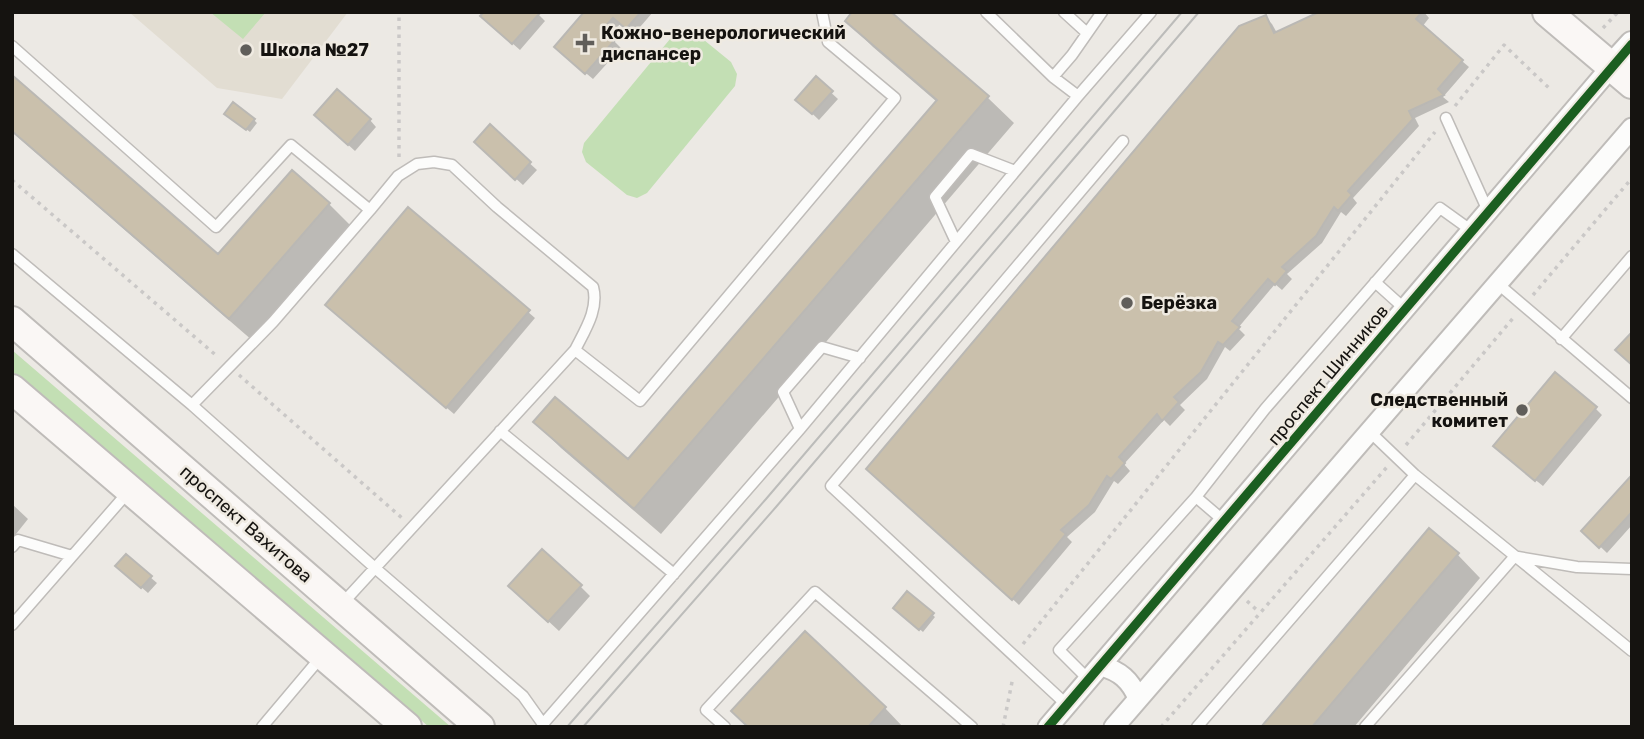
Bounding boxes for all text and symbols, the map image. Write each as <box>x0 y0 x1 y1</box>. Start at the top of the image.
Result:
place label: Кожно-венерологический диспансер <box>601 22 846 65</box>
marker: Кожно-венерологический диспансер <box>575 33 595 53</box>
place label: Школа №27 <box>260 39 369 61</box>
marker: Школа №27 <box>238 42 254 58</box>
place label: Берёзка <box>1141 292 1217 314</box>
marker: Берёзка <box>1119 295 1135 311</box>
street label: проспект Шинников <box>1263 300 1393 450</box>
place label: Следственный комитет <box>1370 389 1508 432</box>
marker: Следственный комитет <box>1514 402 1530 418</box>
street label: проспект Вахитова <box>175 461 317 587</box>

